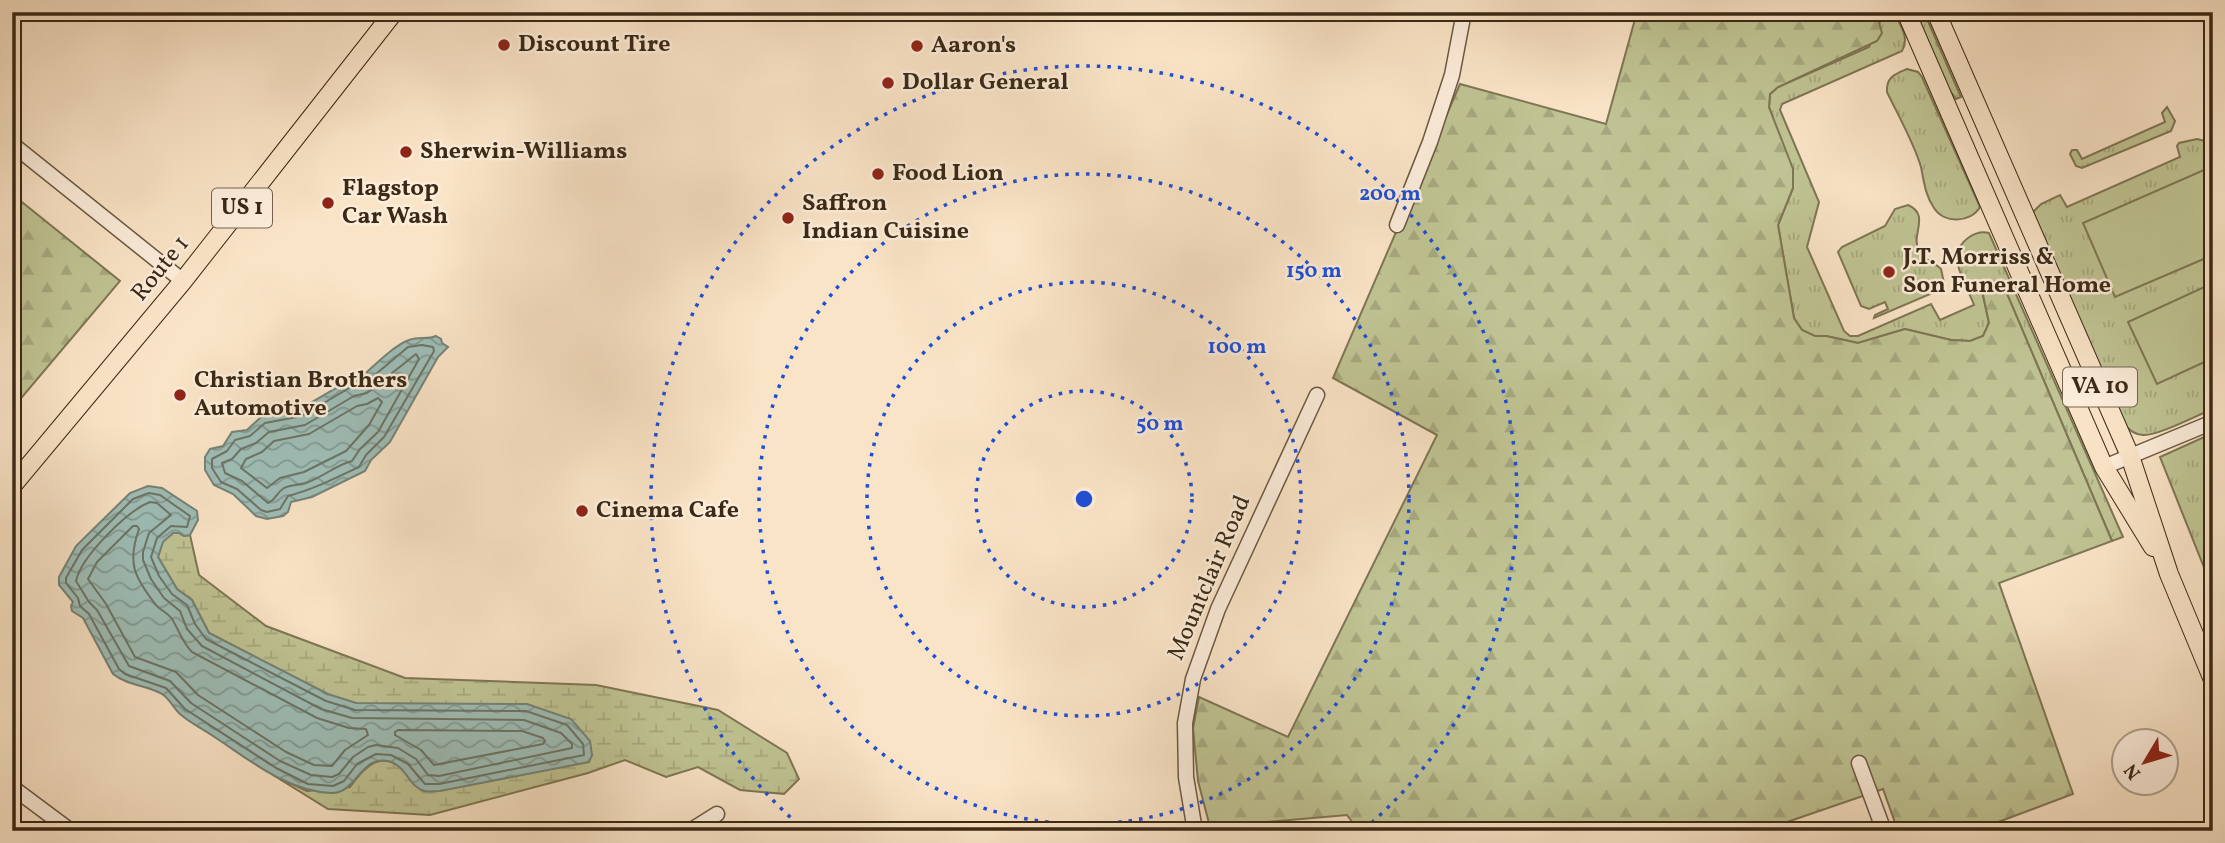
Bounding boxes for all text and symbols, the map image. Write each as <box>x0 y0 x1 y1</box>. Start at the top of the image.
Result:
place label: Discount Tire <box>518 28 671 62</box>
place label: Aaron's <box>931 29 1016 63</box>
marker: Discount Tire <box>496 37 512 53</box>
marker: Aaron's <box>909 38 925 54</box>
place label: Dollar General <box>902 66 1069 100</box>
marker: Dollar General <box>880 75 896 91</box>
place label: Sherwin-Williams <box>420 135 627 169</box>
marker: Sherwin-Williams <box>398 144 414 160</box>
place label: Food Lion <box>892 157 1004 191</box>
marker: Food Lion <box>870 166 886 182</box>
place label: Flagstop Car Wash <box>342 172 448 234</box>
text: 200 m <box>1359 180 1421 209</box>
place label: Saffron Indian Cuisine <box>802 187 969 249</box>
road number: US 1 <box>212 188 272 228</box>
marker: Flagstop Car Wash <box>320 195 336 211</box>
marker: Saffron Indian Cuisine <box>780 210 796 226</box>
street label: Route 1 <box>124 229 198 309</box>
place label: J.T. Morriss & Son Funeral Home <box>1902 241 2111 303</box>
text: 150 m <box>1286 257 1342 286</box>
marker: J.T. Morriss & Son Funeral Home <box>1881 264 1897 280</box>
text: 100 m <box>1207 333 1267 362</box>
place label: Christian Brothers Automotive <box>194 364 407 426</box>
road number: VA 10 <box>2063 368 2137 406</box>
marker: Christian Brothers Automotive <box>172 387 188 403</box>
text: 50 m <box>1136 410 1184 439</box>
centre of rings <box>1072 487 1096 511</box>
street label: Mountclair Road <box>1160 490 1260 666</box>
place label: Cinema Cafe <box>596 494 739 528</box>
marker: Cinema Cafe <box>574 503 590 519</box>
north arrow <box>2110 728 2180 798</box>
text: N <box>2119 758 2148 785</box>

